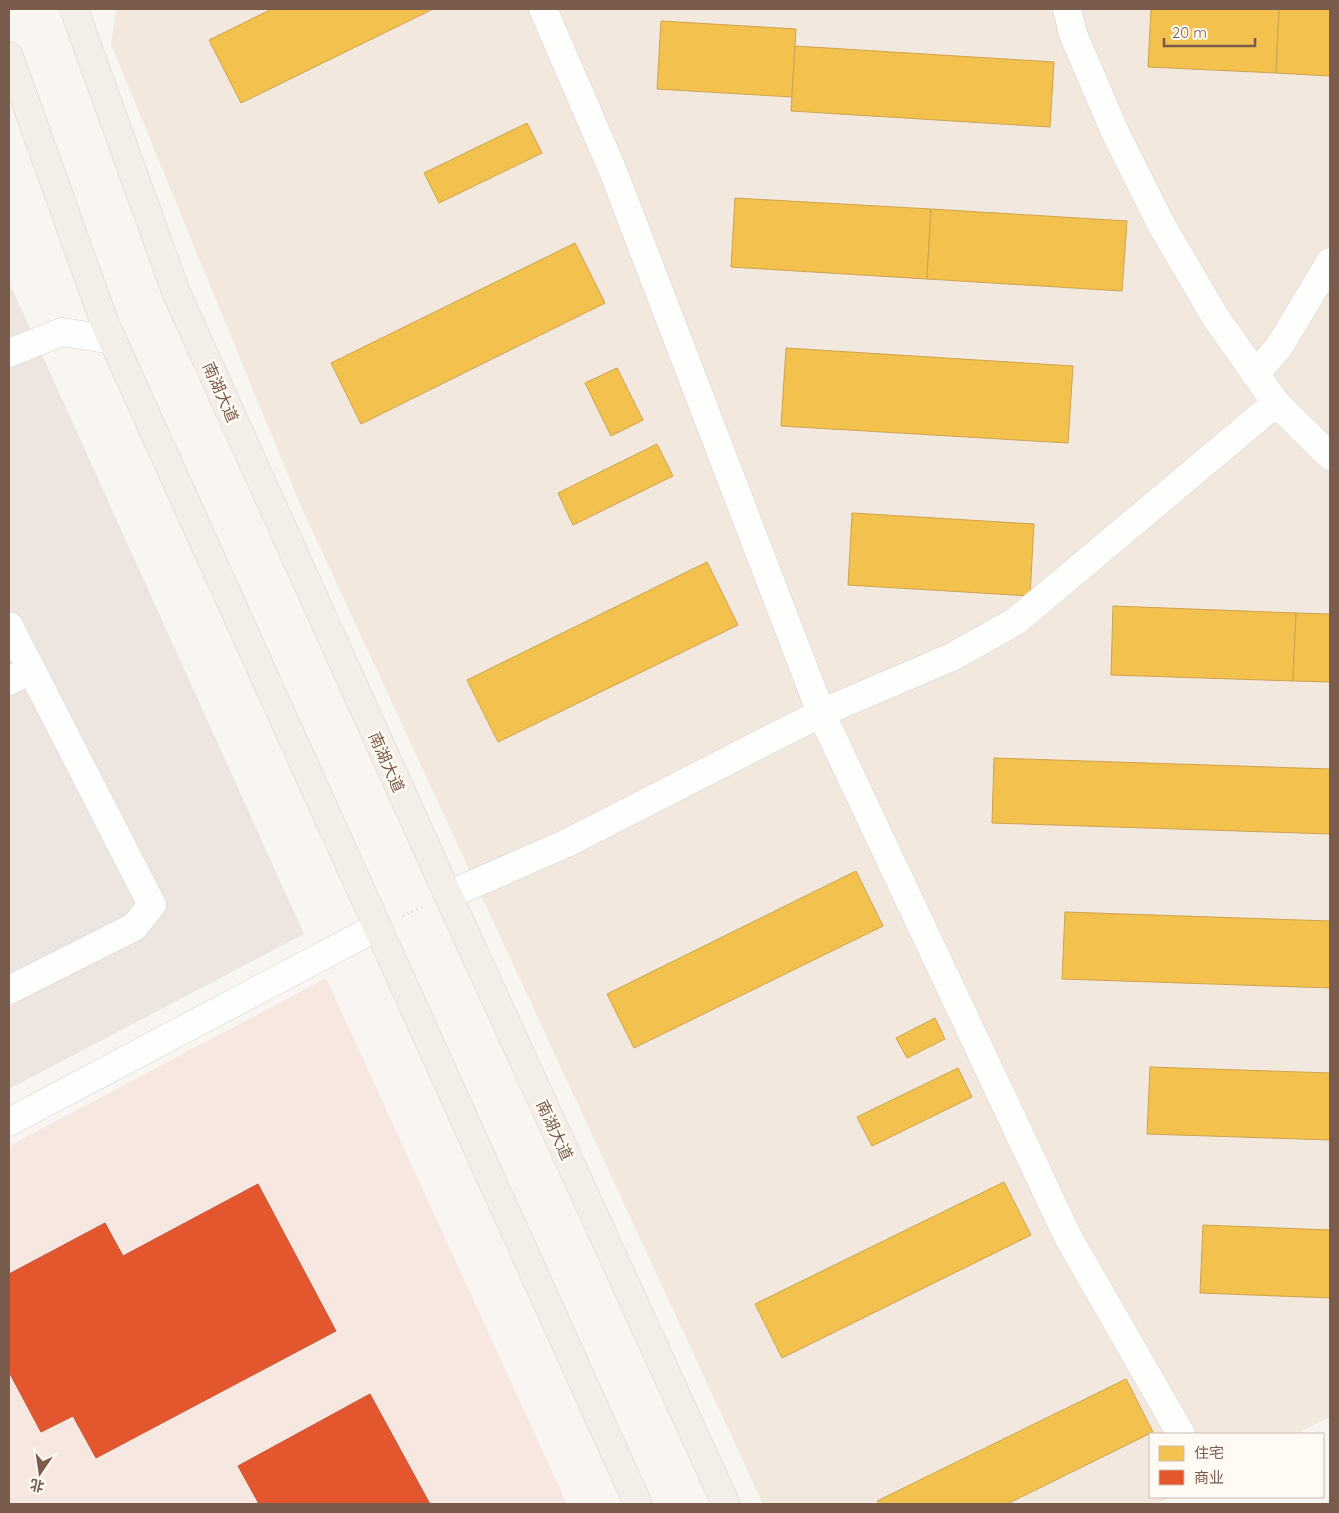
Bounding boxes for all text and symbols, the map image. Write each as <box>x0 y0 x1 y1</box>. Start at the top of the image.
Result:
scale bar <box>1164 15 1255 47</box>
text: 20 m <box>1172 23 1207 42</box>
street label: 南湖大道 <box>199 359 243 425</box>
street label: 南湖大道 <box>365 729 409 795</box>
street label: 南湖大道 <box>532 1097 578 1163</box>
legend <box>1149 1433 1324 1498</box>
text: 住宅 <box>1194 1443 1224 1462</box>
north arrow <box>15 1448 65 1498</box>
text: 商业 <box>1194 1468 1224 1487</box>
text: 北 <box>28 1475 46 1496</box>

